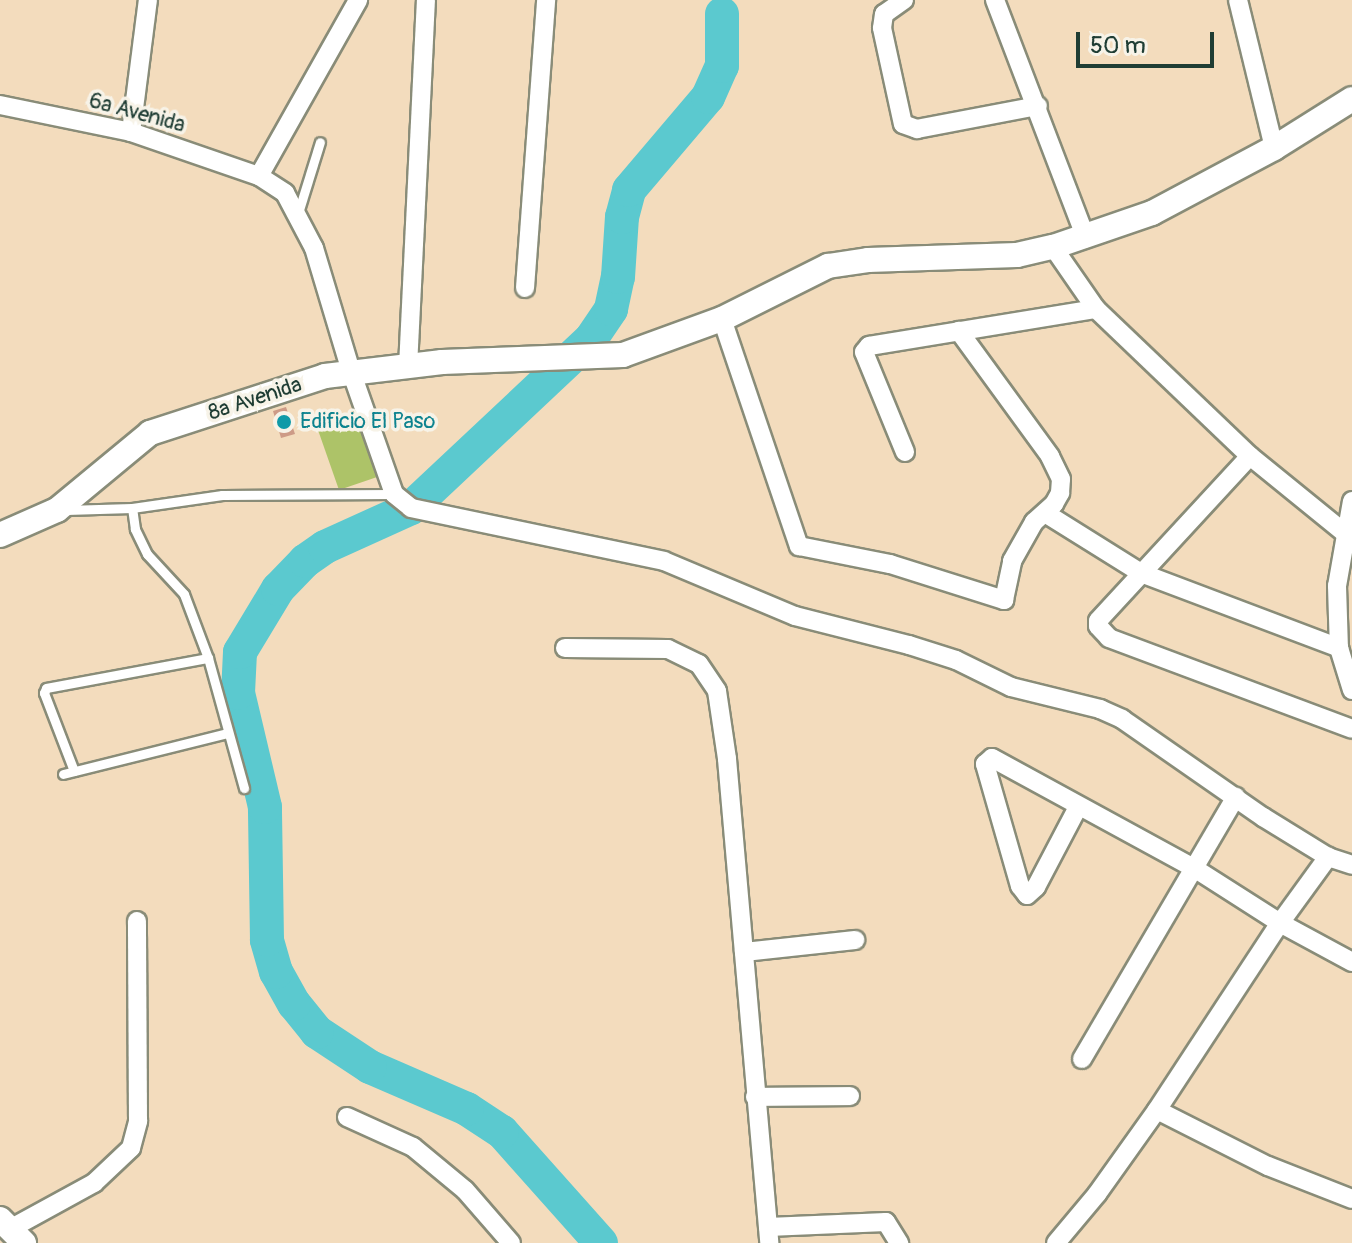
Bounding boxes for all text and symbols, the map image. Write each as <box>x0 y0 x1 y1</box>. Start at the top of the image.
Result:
scale bar <box>1080 16 1218 66</box>
text: 50 m <box>1090 31 1146 60</box>
street label: 6a Avenida <box>86 88 188 138</box>
street label: 8a Avenida <box>205 371 305 427</box>
place label: Edificio El Paso <box>300 409 435 435</box>
marker: Edificio El Paso <box>275 413 293 431</box>

